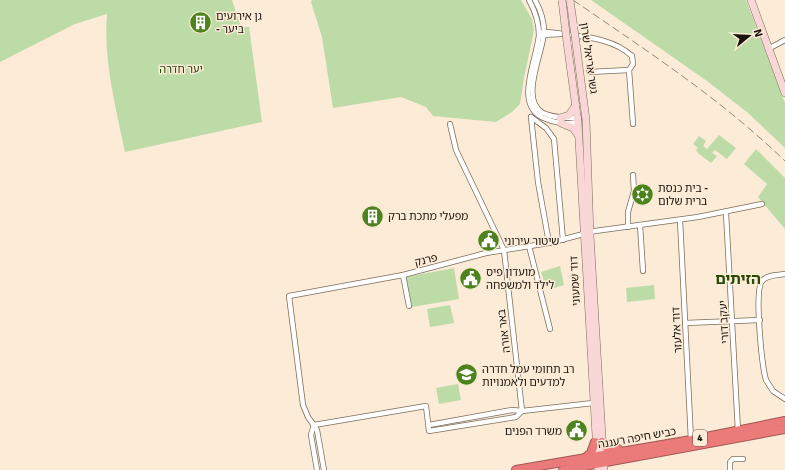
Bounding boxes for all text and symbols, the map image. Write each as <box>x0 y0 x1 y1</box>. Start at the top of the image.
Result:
building icon: גן אירועים - ביער <box>187 9 213 35</box>
place label: גן אירועים - ביער <box>216 10 262 36</box>
north arrow <box>729 16 769 56</box>
street label: גשר אריאל שרון <box>578 22 600 94</box>
text: N <box>751 27 765 39</box>
park label: יער חדרה <box>159 63 203 76</box>
synagogue icon: בית כנסת - ברית שלום <box>630 181 656 207</box>
place label: בית כנסת - ברית שלום <box>658 182 708 208</box>
building icon: מפעלי מתכת ברק <box>359 203 385 229</box>
place label: מפעלי מתכת ברק <box>388 210 468 223</box>
public building icon: שיטור עירוני <box>476 228 502 254</box>
place label: שיטור עירוני <box>504 235 559 248</box>
street label: פרנק <box>413 251 439 269</box>
street label: דוד שמעוני <box>567 256 583 306</box>
public building icon: מועדון פיס לילד ולמשפחה <box>458 265 484 291</box>
place label: מועדון פיס לילד ולמשפחה <box>486 266 554 292</box>
district label: הזיתים <box>715 270 761 288</box>
street label: יעקב דורי <box>716 300 732 344</box>
street label: דוד אלעזר <box>669 307 685 353</box>
street label: באר אורה <box>495 308 513 354</box>
school or university icon: רב תחומי עמל חדרה למדעים ולאמנויות <box>454 362 480 388</box>
place label: רב תחומי עמל חדרה למדעים ולאמנויות <box>482 363 575 389</box>
public building icon: משרד הפנים <box>564 418 590 444</box>
place label: משרד הפנים <box>505 425 562 438</box>
street label: כביש חיפה רעננה <box>597 425 678 451</box>
road number: 4 <box>693 430 707 446</box>

